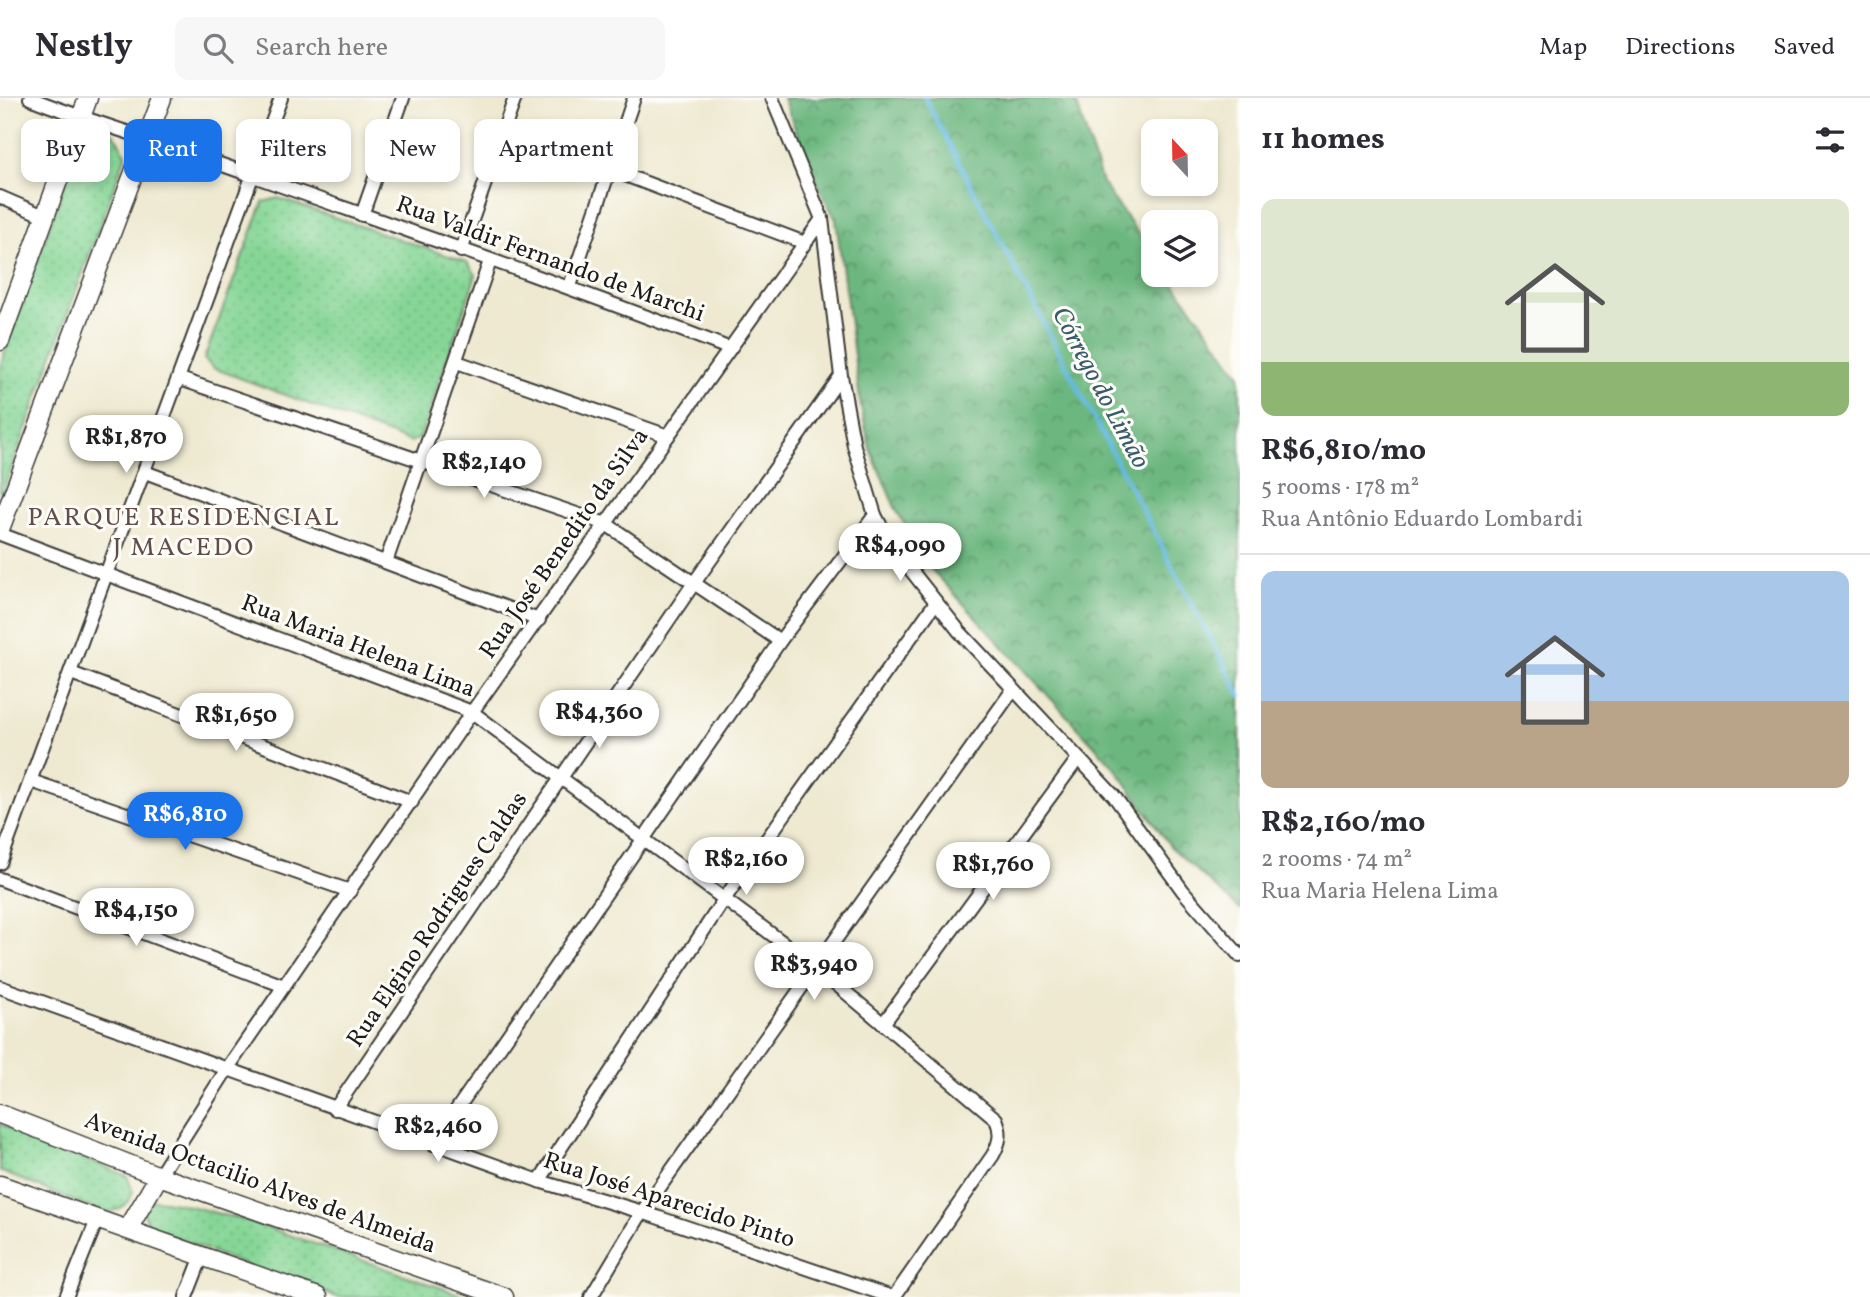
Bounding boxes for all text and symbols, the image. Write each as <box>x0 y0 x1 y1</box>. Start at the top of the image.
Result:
search box <box>175 17 665 80</box>
text: Nestly <box>35 25 133 71</box>
icon: search <box>199 29 237 67</box>
text: Search here <box>255 30 388 66</box>
text: Map <box>1539 31 1587 65</box>
text: Directions <box>1625 31 1735 65</box>
text: Saved <box>1773 31 1835 65</box>
chip: Buy <box>21 119 110 182</box>
chip: Rent <box>124 119 222 182</box>
chip: Filters <box>236 119 351 182</box>
chip: New <box>365 119 460 182</box>
chip: Apartment <box>474 119 638 182</box>
north arrow <box>1141 119 1218 196</box>
map controls <box>1141 119 1218 287</box>
text: 11 homes <box>1261 119 1385 161</box>
icon: filters <box>1811 121 1849 159</box>
street label: Rua Valdir Fernando de Marchi <box>391 188 709 332</box>
button: layers <box>1141 210 1218 287</box>
icon: home <box>1492 245 1618 371</box>
water label: Córrego do Limão <box>1042 301 1158 475</box>
pin: R$1,870 <box>61 416 191 475</box>
text: R$1,870 <box>85 422 167 454</box>
street label: Rua José Benedito da Silva <box>472 422 658 666</box>
text: R$6,810/mo <box>1261 430 1426 472</box>
pin: R$2,140 <box>419 440 549 500</box>
text: R$2,140 <box>442 447 526 479</box>
text: 5 rooms · 178 m² <box>1261 472 1419 504</box>
district label: PARQUE RESIDENCIAL J MACEDO <box>27 500 341 566</box>
text: Rua Antônio Eduardo Lombardi <box>1261 504 1583 536</box>
pin: R$4,090 <box>835 524 965 583</box>
text: R$4,090 <box>855 530 945 562</box>
street label: Rua Maria Helena Lima <box>236 587 480 707</box>
icon: home <box>1492 617 1618 743</box>
pin: R$4,360 <box>534 690 664 750</box>
pin: R$1,650 <box>171 694 301 753</box>
text: R$4,360 <box>555 697 643 729</box>
text: R$1,650 <box>195 700 277 732</box>
street label: Rua Elgino Rodrigues Caldas <box>339 785 537 1055</box>
pin: R$6,810 <box>120 792 250 852</box>
text: R$6,810 <box>143 799 227 831</box>
text: R$2,160/mo <box>1261 802 1426 844</box>
pin: R$2,160 <box>681 838 811 897</box>
pin: R$1,760 <box>928 842 1058 902</box>
text: R$2,160 <box>704 844 788 876</box>
text: 2 rooms · 74 m² <box>1261 844 1412 876</box>
text: R$1,760 <box>952 849 1034 881</box>
text: Rua Maria Helena Lima <box>1261 876 1499 908</box>
pin: R$4,150 <box>71 888 201 948</box>
text: R$4,150 <box>94 895 178 927</box>
pin: R$3,940 <box>749 942 879 1002</box>
text: R$3,940 <box>770 949 858 981</box>
street label: Avenida Octacilio Alves de Almeida <box>80 1104 440 1264</box>
pin: R$2,460 <box>373 1104 503 1164</box>
text: R$2,460 <box>394 1111 482 1143</box>
street label: Rua José Aparecido Pinto <box>539 1144 799 1258</box>

